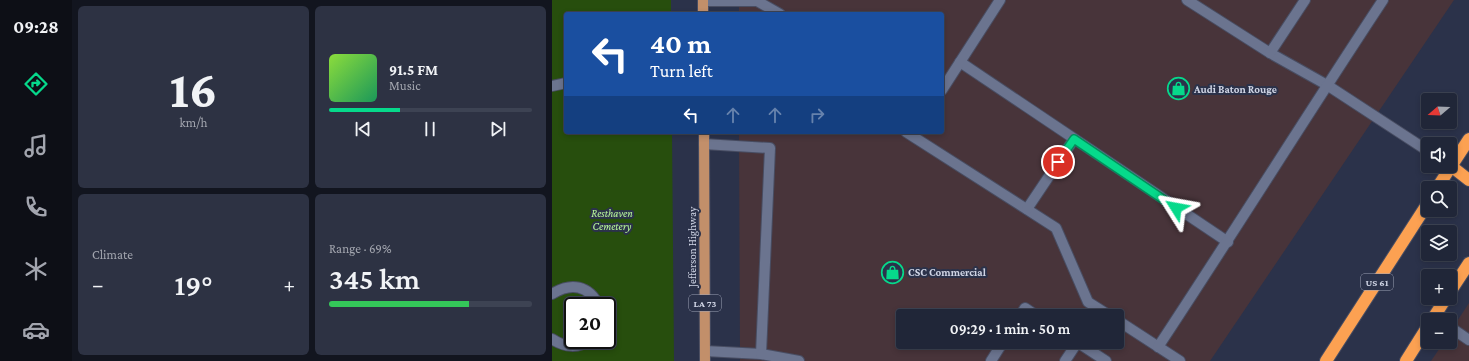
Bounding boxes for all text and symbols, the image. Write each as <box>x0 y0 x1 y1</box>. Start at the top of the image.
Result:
text: 09:28 <box>13 17 59 37</box>
icon: left <box>584 28 636 80</box>
text: 40 m <box>650 28 711 59</box>
text: 16 <box>170 60 217 118</box>
text: Turn left <box>650 61 713 81</box>
text: 91.5 FM <box>389 62 438 78</box>
icon: directions <box>22 70 50 98</box>
shop icon: Audi Baton Rouge <box>1166 76 1192 102</box>
text: Music <box>389 78 421 93</box>
place label: Audi Baton Rouge <box>1193 83 1277 95</box>
north arrow <box>1421 93 1457 129</box>
map controls <box>1421 93 1457 349</box>
icon: left <box>680 104 702 126</box>
icon: ahead <box>722 104 744 126</box>
icon: ahead <box>764 104 786 126</box>
icon: right <box>806 104 828 126</box>
text: km/h <box>179 115 208 130</box>
icon: previous <box>352 118 374 140</box>
icon: pause <box>419 118 441 140</box>
icon: next <box>487 118 509 140</box>
icon: music <box>22 132 50 160</box>
button: sound <box>1421 137 1457 173</box>
pin <box>1041 145 1075 179</box>
icon: arrive <box>1047 151 1069 173</box>
button: search <box>1421 181 1457 217</box>
position arrow <box>1155 187 1197 229</box>
icon: phone <box>22 193 50 221</box>
street label: Jefferson Highway <box>686 206 699 288</box>
park label: Resthaven Cemetery <box>591 207 633 233</box>
button: layers <box>1421 225 1457 261</box>
text: Range · 69% <box>329 241 392 256</box>
text: Climate <box>92 247 133 262</box>
icon: climate <box>22 255 50 283</box>
shop icon: CSC Commercial <box>880 259 906 285</box>
text: 345 km <box>329 262 420 295</box>
place label: CSC Commercial <box>908 266 987 278</box>
text: 19° <box>175 268 212 301</box>
button: + <box>1421 269 1457 305</box>
text: − <box>92 272 104 297</box>
text: + <box>283 272 295 297</box>
road number: US 61 <box>1361 274 1393 290</box>
road number: LA 73 <box>689 295 721 311</box>
speed limit sign: 20 <box>564 297 616 349</box>
button: − <box>1421 313 1457 349</box>
icon: car <box>22 316 50 344</box>
text: 09:29 · 1 min · 50 m <box>950 321 1070 337</box>

